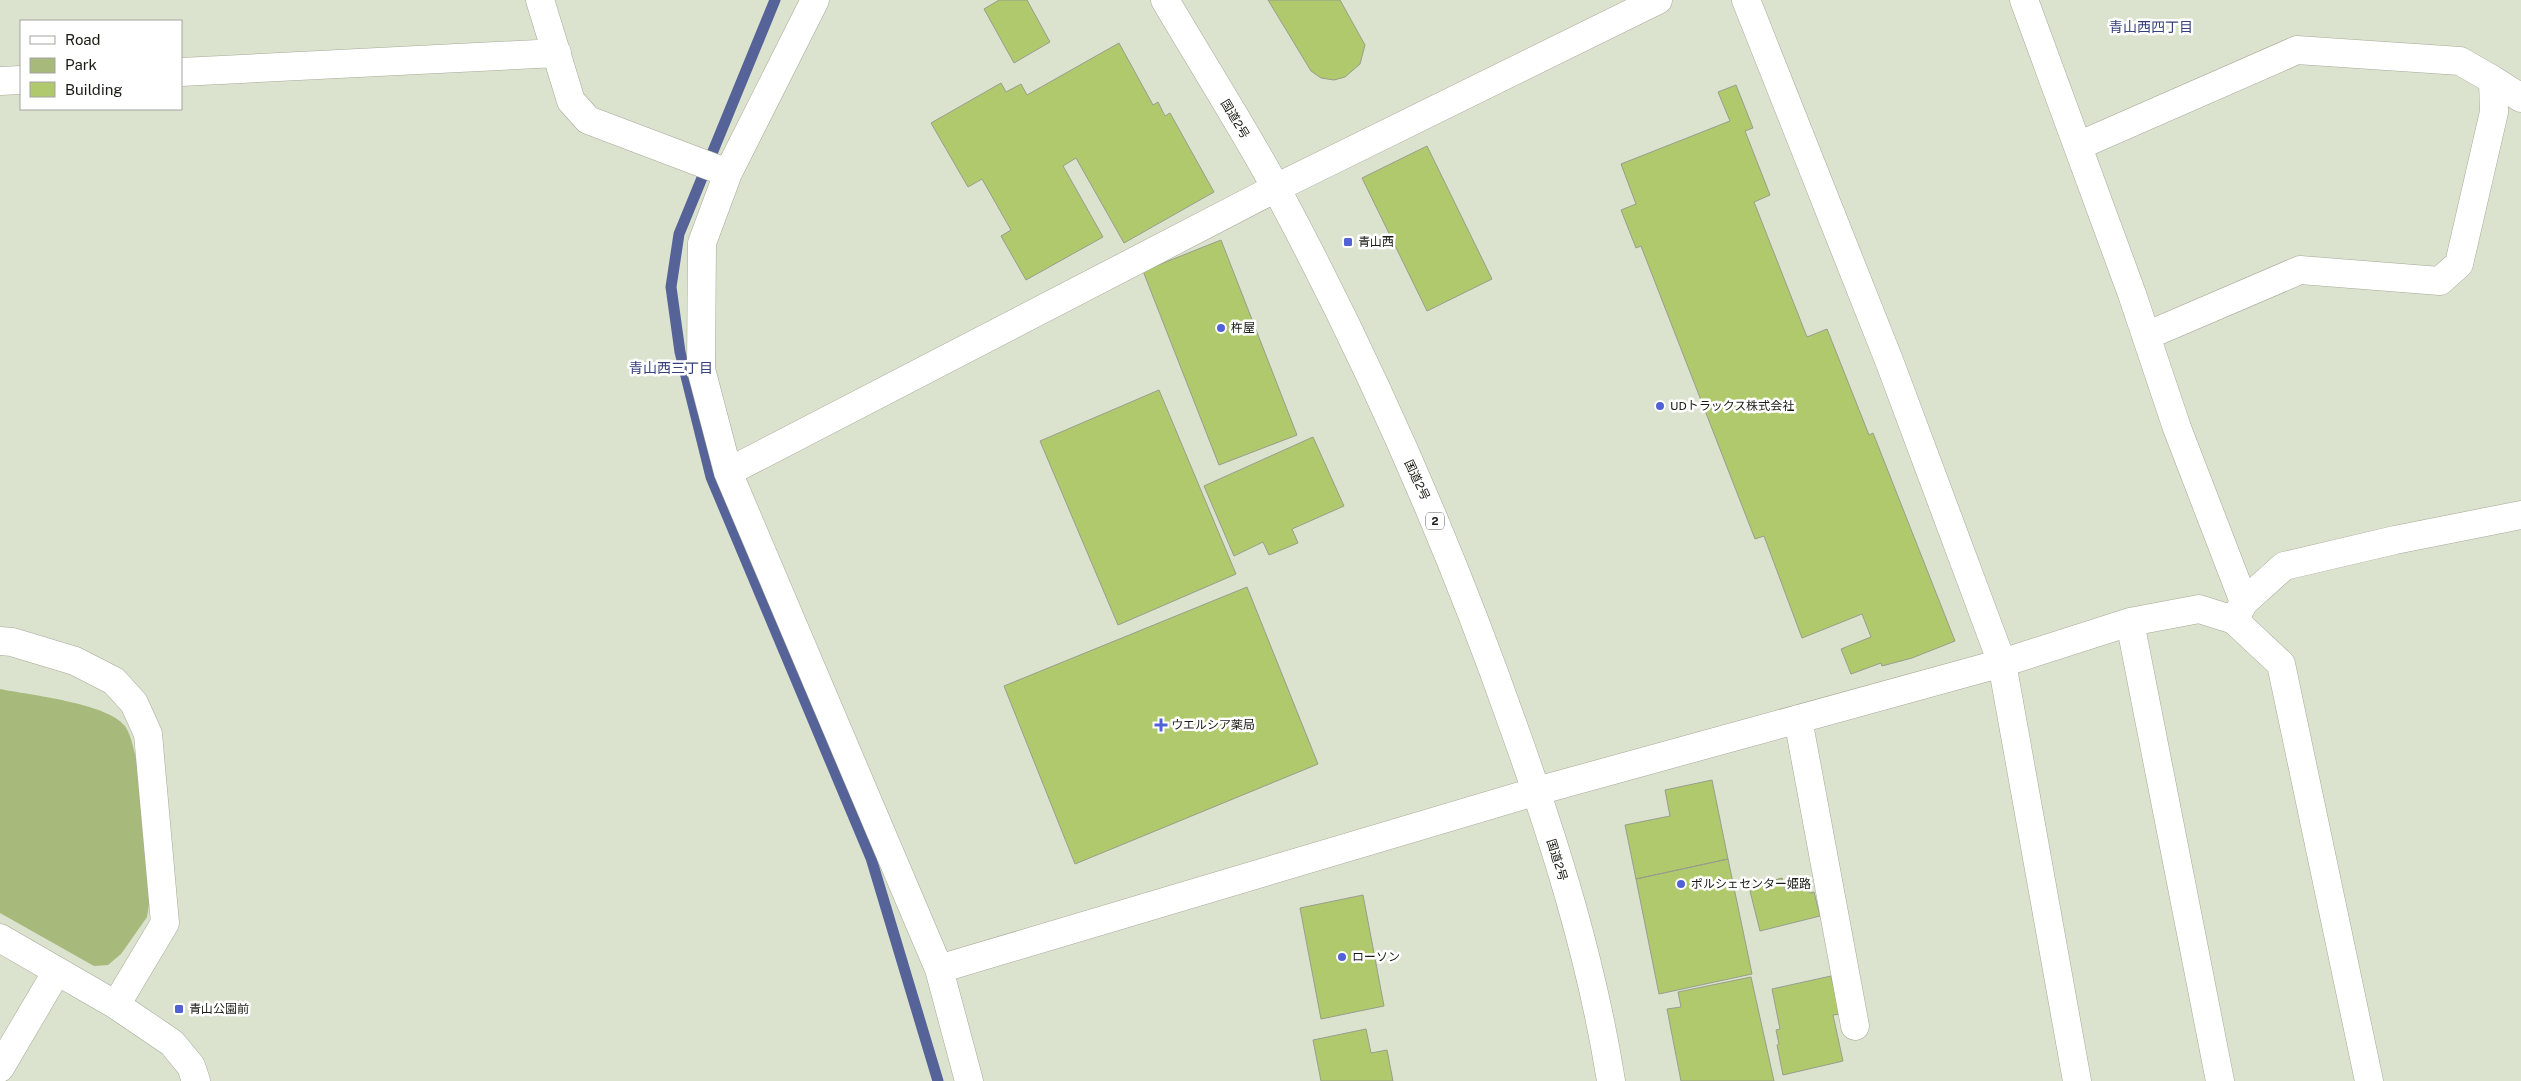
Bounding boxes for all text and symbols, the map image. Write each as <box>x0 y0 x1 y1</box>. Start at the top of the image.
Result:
district label: 青山西四丁目 <box>2109 19 2193 35</box>
legend <box>20 20 182 110</box>
text: Road <box>65 31 101 48</box>
text: Park <box>65 56 97 73</box>
text: Building <box>65 81 123 98</box>
street label: 国道2号 <box>1218 97 1252 141</box>
place label: 青山西 <box>1358 235 1394 249</box>
marker: 青山西 <box>1342 236 1354 248</box>
place label: 杵屋 <box>1231 321 1255 335</box>
marker: 杵屋 <box>1215 322 1227 334</box>
district label: 青山西三丁目 <box>629 360 713 376</box>
place label: UDトラックス株式会社 <box>1670 399 1794 413</box>
marker: UDトラックス株式会社 <box>1654 400 1666 412</box>
street label: 国道2号 <box>1402 457 1432 503</box>
road number: 2 <box>1426 512 1444 530</box>
place label: ウエルシア薬局 <box>1171 718 1255 732</box>
marker: ウエルシア薬局 <box>1155 719 1167 731</box>
street label: 国道2号 <box>1544 837 1570 883</box>
place label: ポルシェセンター姫路 <box>1691 877 1811 891</box>
marker: ポルシェセンター姫路 <box>1675 878 1687 890</box>
place label: ローソン <box>1352 950 1400 964</box>
marker: ローソン <box>1336 951 1348 963</box>
place label: 青山公園前 <box>189 1002 249 1016</box>
marker: 青山公園前 <box>173 1003 185 1015</box>

